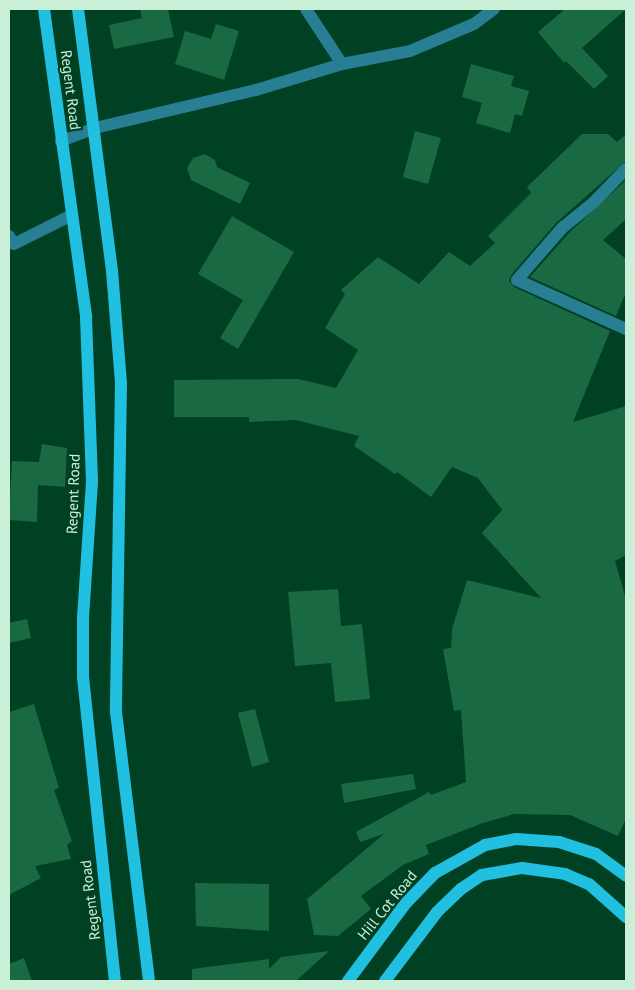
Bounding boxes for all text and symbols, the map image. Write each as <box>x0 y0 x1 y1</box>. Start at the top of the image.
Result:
street label: Regent Road <box>57 49 85 131</box>
street label: Regent Road <box>63 454 83 534</box>
street label: Regent Road <box>76 859 104 941</box>
street label: Hill Cot Road <box>354 867 420 943</box>

